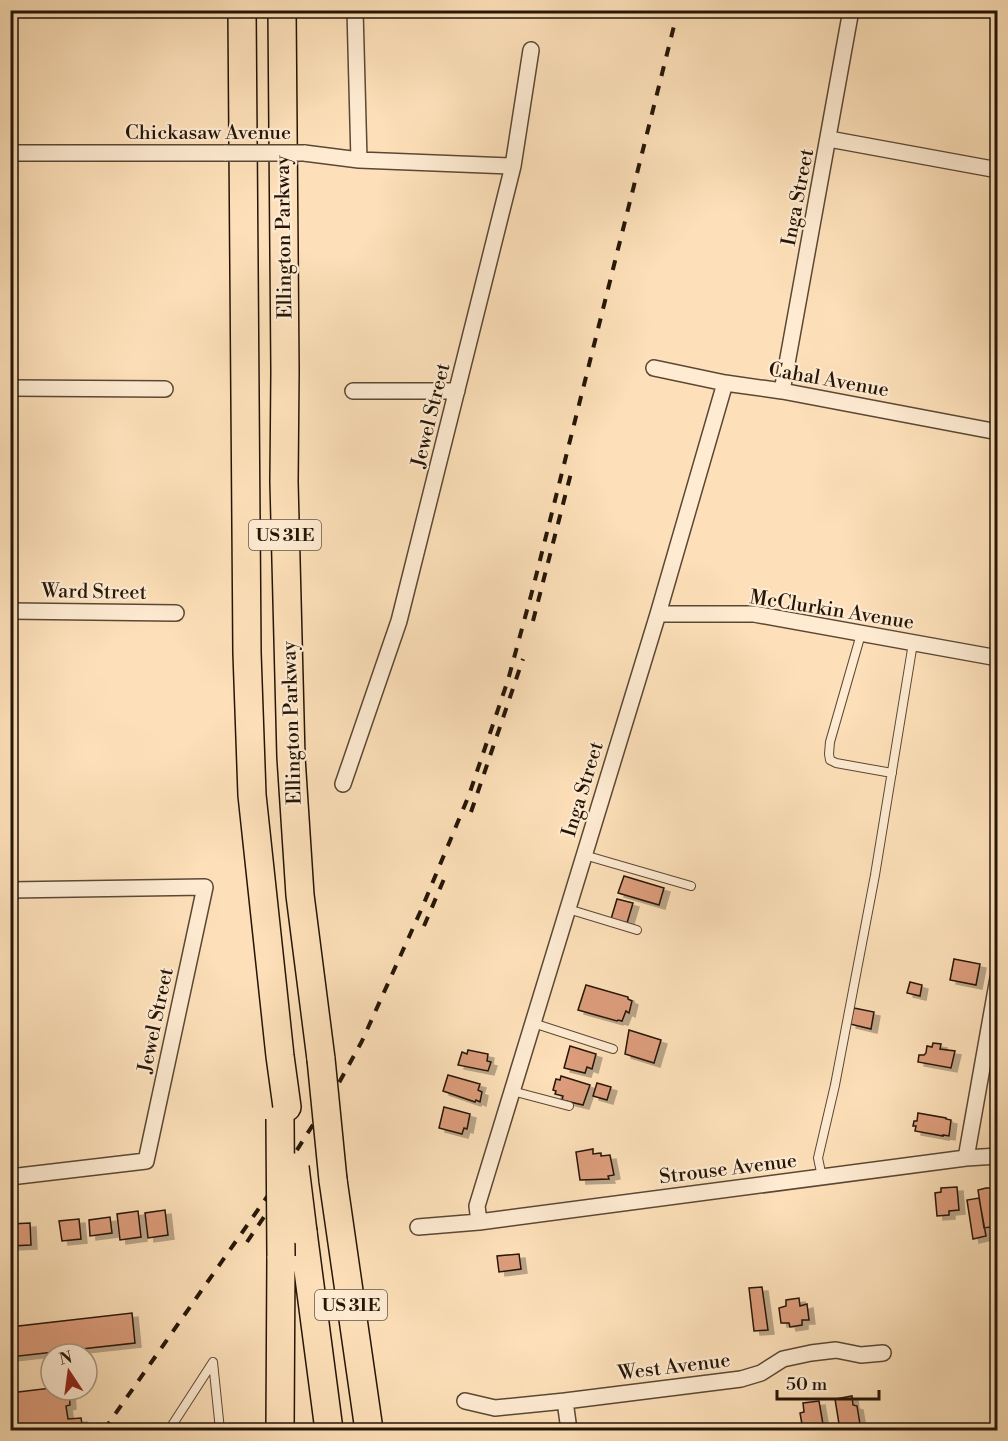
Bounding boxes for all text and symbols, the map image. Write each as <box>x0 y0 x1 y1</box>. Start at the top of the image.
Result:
street label: Chickasaw Avenue <box>125 121 291 146</box>
street label: Inga Street <box>777 147 820 248</box>
street label: Ellington Parkway <box>271 155 298 319</box>
street label: Cahal Avenue <box>767 358 891 403</box>
street label: Jewel Street <box>406 361 456 471</box>
road number: US 31E <box>249 520 321 550</box>
street label: Ward Street <box>40 579 147 606</box>
street label: McClurkin Avenue <box>748 585 916 636</box>
street label: Ellington Parkway <box>277 640 308 805</box>
street label: Inga Street <box>557 739 610 840</box>
street label: Jewel Street <box>133 965 180 1076</box>
street label: Strouse Avenue <box>658 1149 798 1190</box>
road number: US 31E <box>315 1290 387 1320</box>
north arrow <box>39 1342 99 1402</box>
text: N <box>57 1347 75 1370</box>
street label: West Avenue <box>616 1348 732 1387</box>
scale bar <box>777 1363 879 1401</box>
text: 50 m <box>786 1373 828 1396</box>

